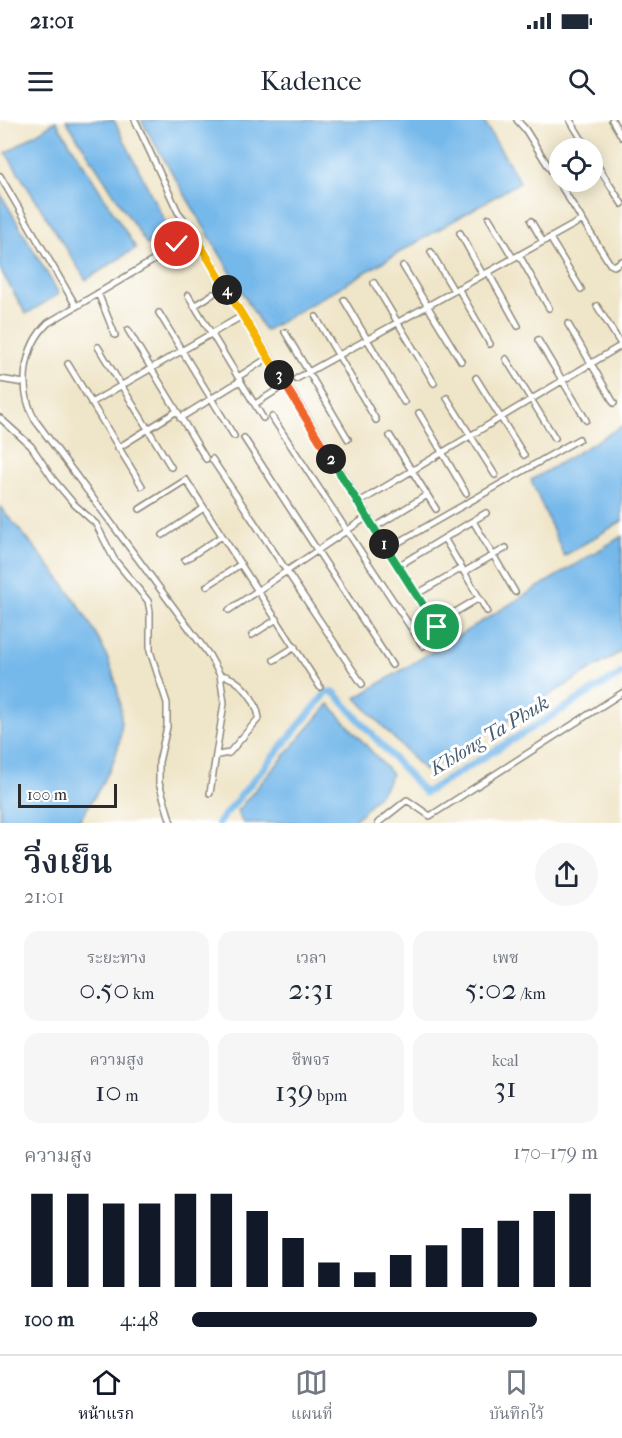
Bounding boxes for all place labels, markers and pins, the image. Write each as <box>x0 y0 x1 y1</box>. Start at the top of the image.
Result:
pin <box>151 218 202 269</box>
pin: 4 <box>212 275 242 305</box>
pin: 3 <box>264 360 294 390</box>
pin: 2 <box>316 444 346 474</box>
pin: 1 <box>369 529 399 559</box>
pin <box>411 601 462 652</box>

